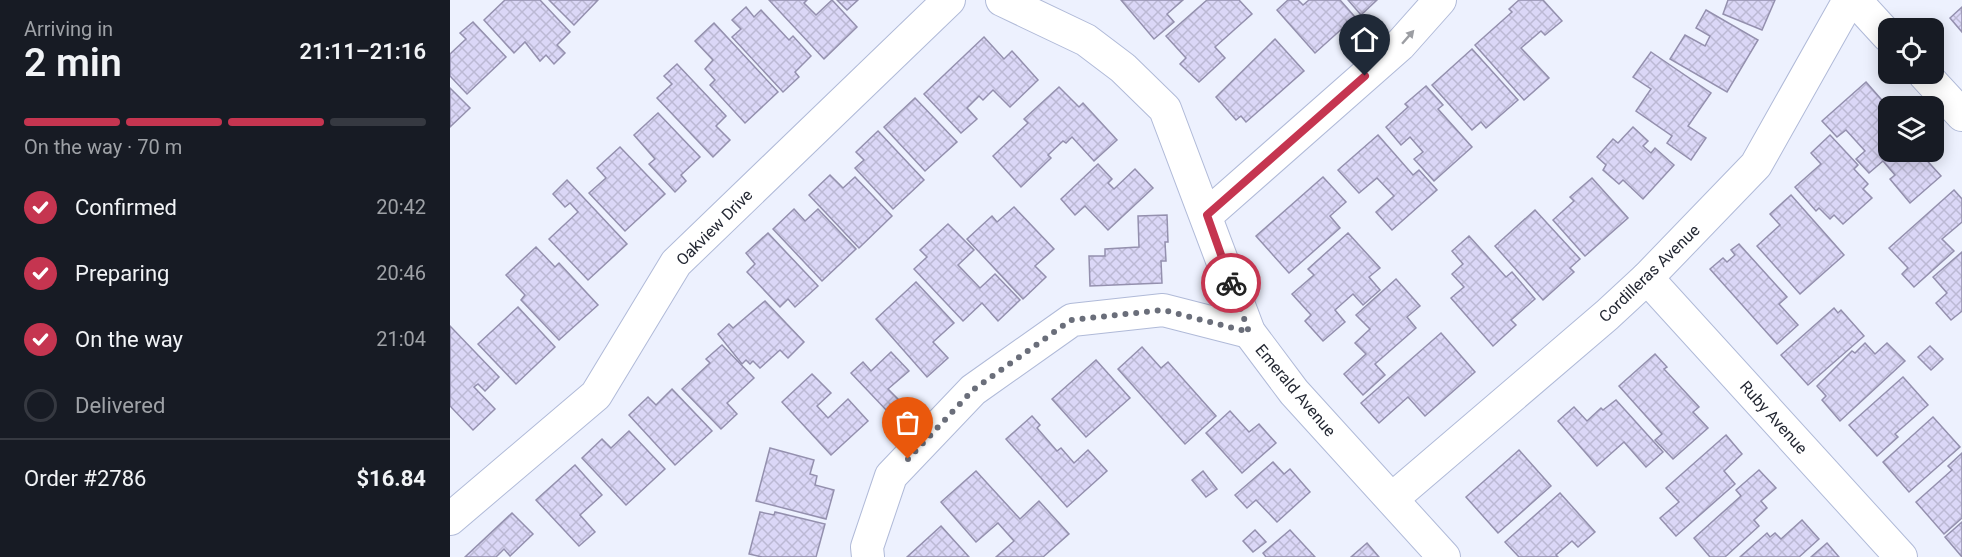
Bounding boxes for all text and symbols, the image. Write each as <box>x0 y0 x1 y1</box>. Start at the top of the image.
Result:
pin <box>1339 14 1390 76</box>
text: Arriving in <box>24 17 113 41</box>
map controls <box>1878 18 1944 162</box>
button: locate <box>1878 18 1944 84</box>
icon: home <box>1348 23 1381 56</box>
one-way arrow <box>1401 29 1414 45</box>
text: 21:11–21:16 <box>299 39 426 64</box>
text: 2 min <box>24 40 122 86</box>
button: layers <box>1878 96 1944 162</box>
text: On the way · 70 m <box>24 135 182 159</box>
street label: Oakview Drive <box>672 185 756 269</box>
icon: check <box>24 191 57 224</box>
text: Confirmed <box>75 195 177 220</box>
text: 20:42 <box>376 195 426 219</box>
street label: Cordilleras Avenue <box>1595 221 1704 326</box>
courier <box>1201 253 1261 313</box>
icon: check <box>24 257 57 290</box>
text: Preparing <box>75 261 169 286</box>
text: 20:46 <box>376 261 426 285</box>
icon: bike <box>1215 267 1248 300</box>
icon: check <box>24 323 57 356</box>
text: On the way <box>75 327 183 352</box>
text: 21:04 <box>376 327 426 351</box>
street label: Emerald Avenue <box>1251 340 1340 440</box>
street label: Ruby Avenue <box>1736 377 1811 458</box>
text: Delivered <box>75 393 165 418</box>
pin <box>882 397 933 459</box>
icon: bag <box>891 406 924 439</box>
text: Order #2786 <box>24 466 146 491</box>
text: $16.84 <box>357 466 426 491</box>

